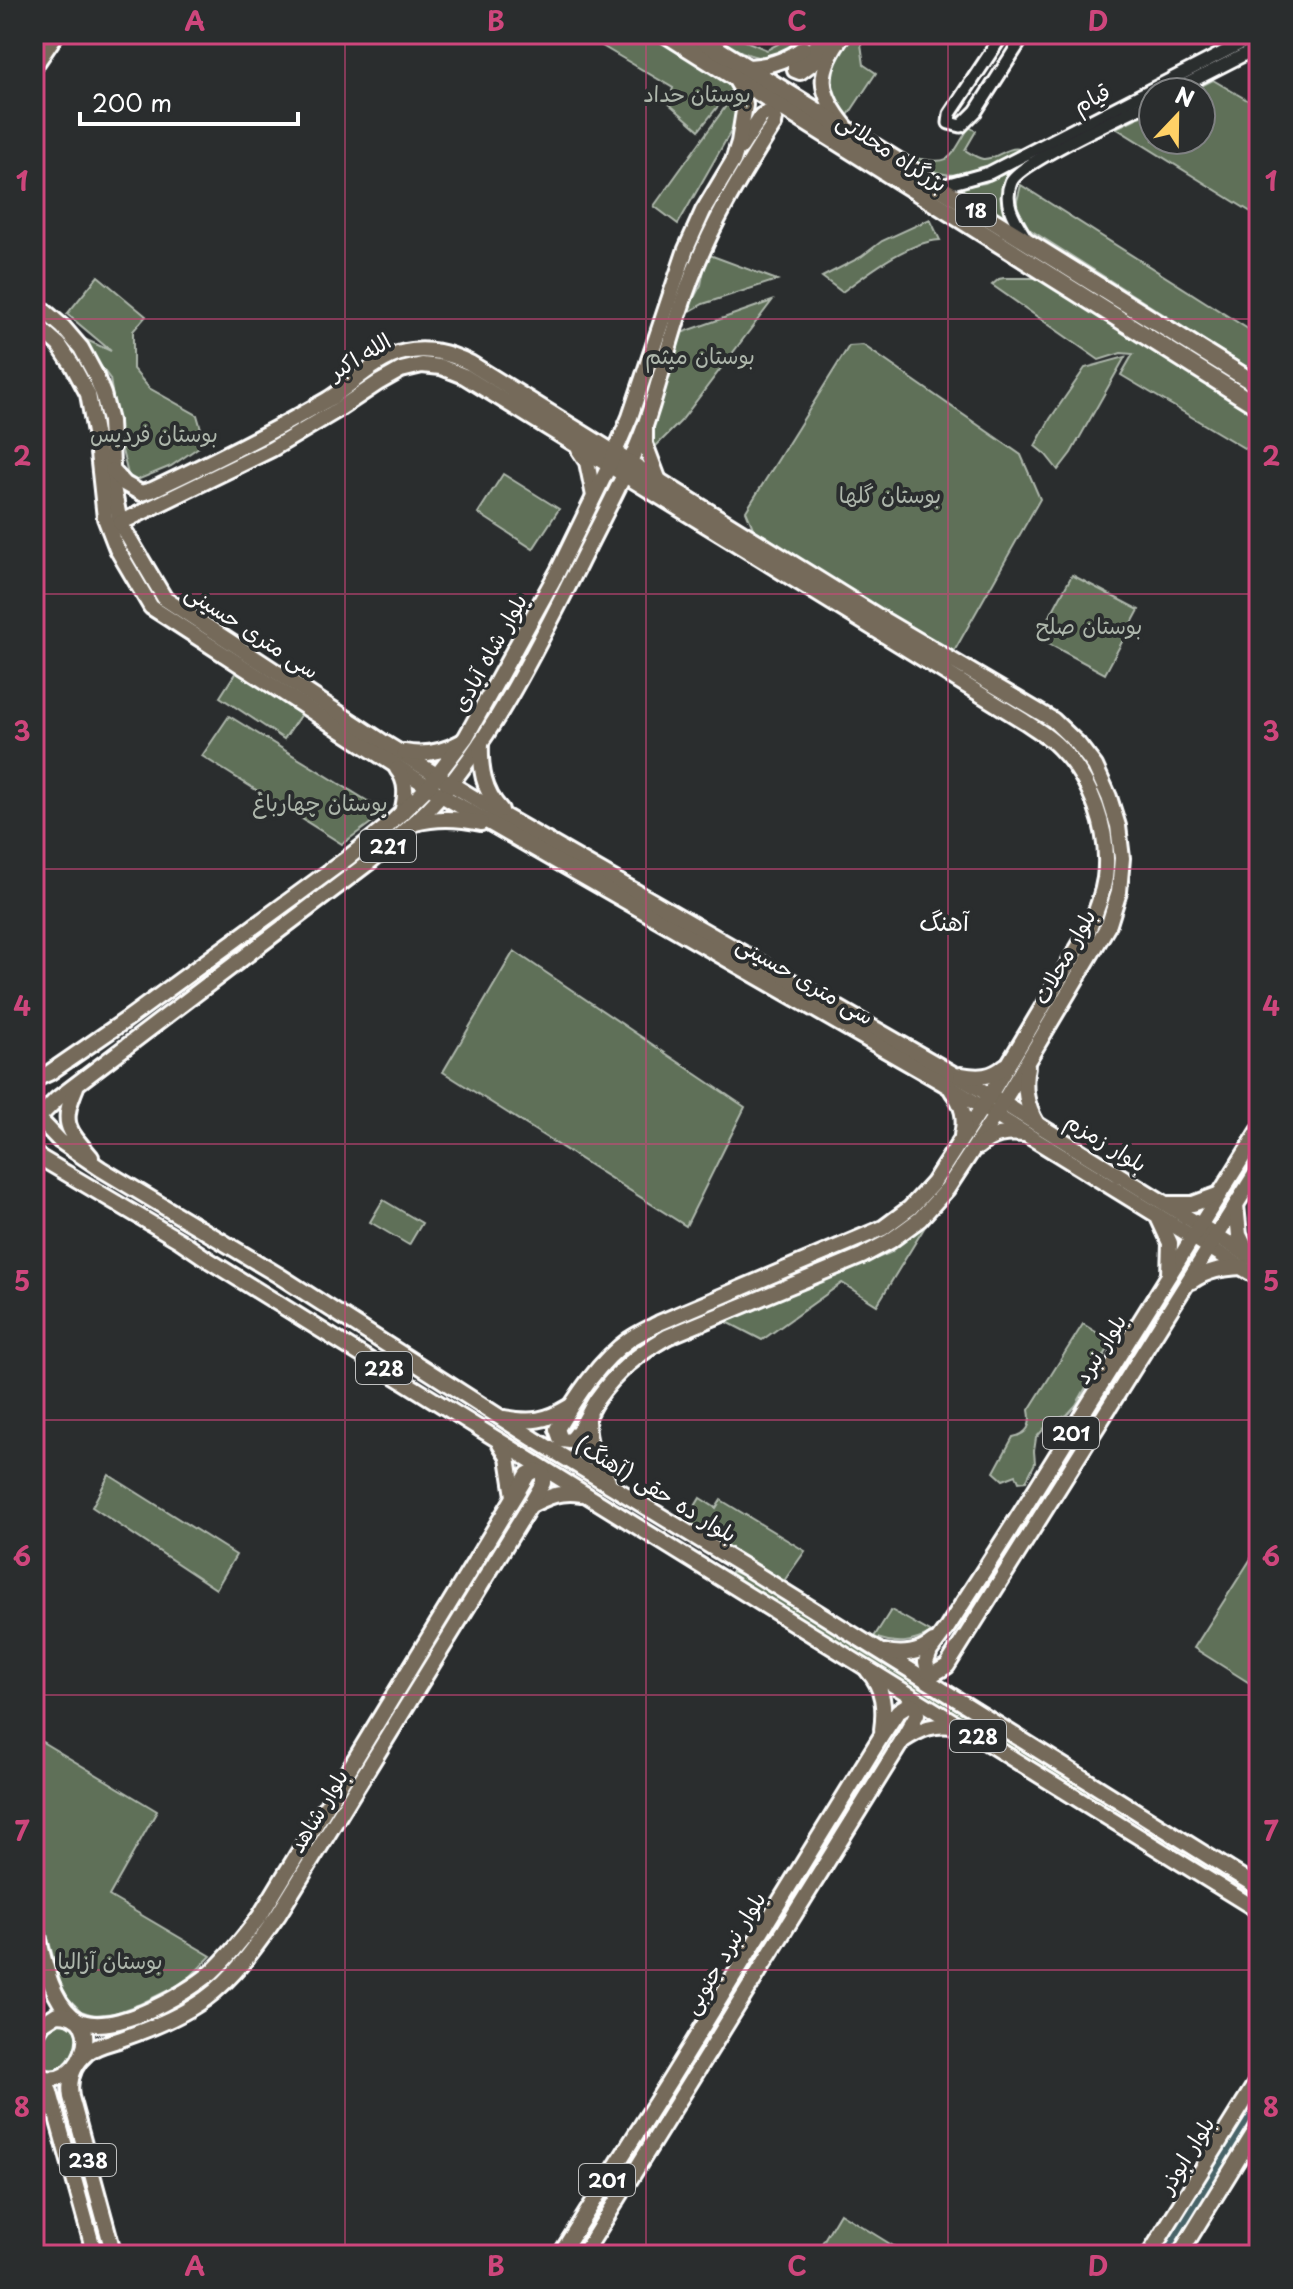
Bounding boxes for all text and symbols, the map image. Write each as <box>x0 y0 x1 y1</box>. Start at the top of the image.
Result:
text: A <box>185 1 205 40</box>
text: B <box>487 1 505 40</box>
text: C <box>787 1 807 40</box>
text: D <box>1088 1 1108 40</box>
street label: قیام <box>1067 74 1116 122</box>
scale bar <box>80 76 298 126</box>
park label: بوستان حداد <box>643 76 751 109</box>
north arrow <box>1137 76 1217 156</box>
text: N <box>1171 78 1199 115</box>
text: 200 m <box>92 84 172 120</box>
street label: بزرگراه محلاتی <box>831 103 955 199</box>
text: 1 <box>16 161 28 200</box>
text: 1 <box>1265 161 1277 200</box>
road number: 18 <box>956 194 996 226</box>
street label: الله اکبر <box>320 323 397 388</box>
park label: بوستان میثم <box>645 338 755 373</box>
park label: بوستان فردیس <box>90 416 218 449</box>
text: 2 <box>13 436 31 475</box>
text: 2 <box>1262 436 1280 475</box>
park label: بوستان گلها <box>839 477 941 510</box>
street label: سی متری حسینی <box>180 574 326 686</box>
street label: بلوار شاه آبادی <box>442 587 534 717</box>
park label: بوستان صلح <box>1036 608 1142 642</box>
text: 3 <box>13 711 31 750</box>
text: 3 <box>1262 711 1280 750</box>
park label: بوستان چهارباغ <box>252 785 388 819</box>
road number: 221 <box>360 830 416 862</box>
street label: بلوار محلات <box>1023 902 1103 1010</box>
district label: آهنگ <box>919 903 970 939</box>
street label: سی متری حسینی <box>731 926 881 1032</box>
text: 4 <box>13 986 31 1025</box>
text: 4 <box>1262 986 1280 1025</box>
street label: بلوار زمزم <box>1059 1103 1154 1181</box>
text: 5 <box>14 1261 30 1300</box>
text: 5 <box>1263 1261 1279 1300</box>
street label: بلوار نبرد <box>1065 1307 1133 1389</box>
road number: 228 <box>356 1352 412 1384</box>
road number: 201 <box>1043 1417 1099 1449</box>
street label: بلوار ده حقی (آهنگ) <box>570 1427 744 1549</box>
text: 6 <box>13 1536 31 1575</box>
text: 6 <box>1262 1536 1280 1575</box>
road number: 228 <box>950 1720 1006 1752</box>
street label: بلوار شاهد <box>279 1762 355 1858</box>
text: 7 <box>15 1811 30 1850</box>
text: 7 <box>1264 1811 1279 1850</box>
street label: بلوار نبرد جنوبی <box>673 1884 773 2020</box>
park label: بوستان آزالیا <box>57 1943 163 1976</box>
text: 8 <box>14 2087 30 2126</box>
text: 8 <box>1263 2087 1279 2126</box>
street label: بلوار ابوذر <box>1147 2109 1222 2201</box>
road number: 238 <box>60 2144 116 2176</box>
road number: 201 <box>579 2164 635 2196</box>
text: A <box>185 2246 205 2285</box>
text: B <box>487 2246 505 2285</box>
text: C <box>787 2246 807 2285</box>
text: D <box>1088 2246 1108 2285</box>

